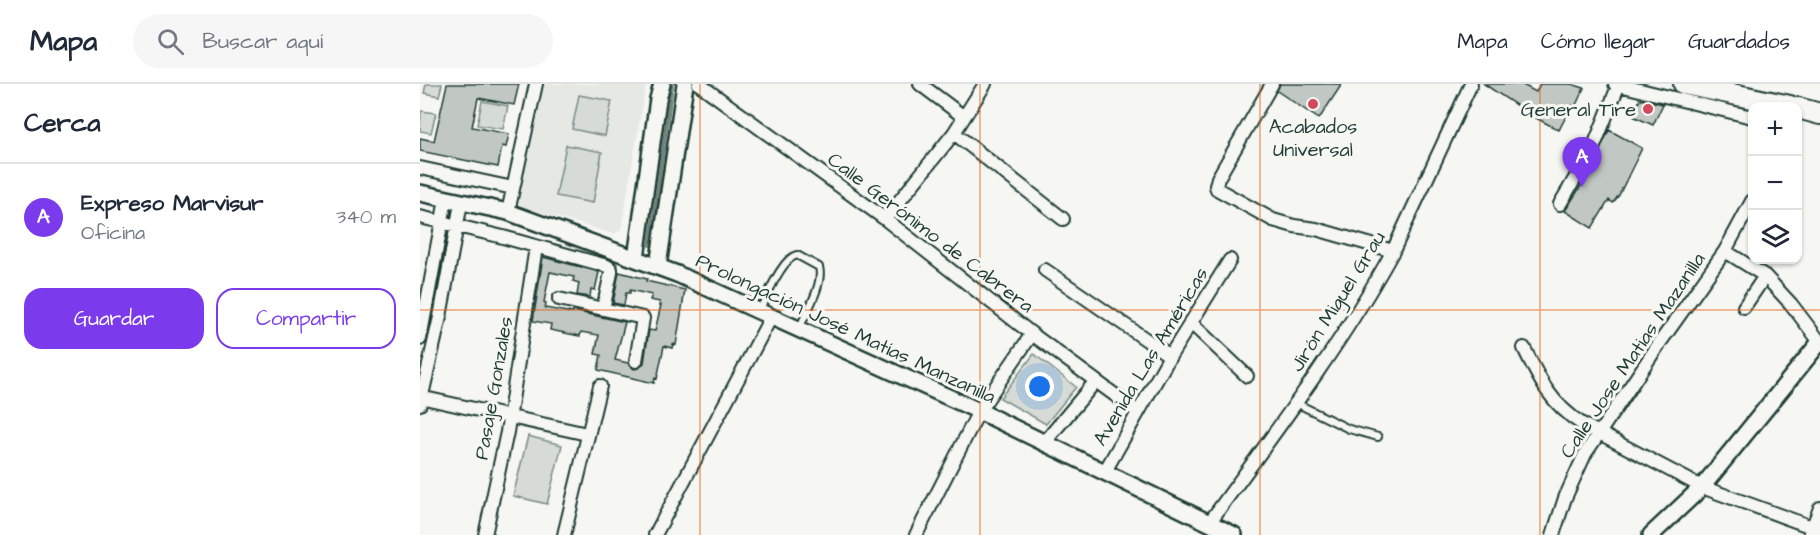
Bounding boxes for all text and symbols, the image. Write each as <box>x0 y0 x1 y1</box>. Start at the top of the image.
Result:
search box <box>133 14 553 68</box>
text: Mapa <box>30 22 97 61</box>
icon: search <box>154 25 187 58</box>
text: Buscar aquí <box>202 26 323 57</box>
text: Mapa <box>1457 27 1508 56</box>
text: Cómo llegar <box>1541 27 1655 56</box>
text: Guardados <box>1688 27 1790 56</box>
place label: General Tire <box>1521 96 1636 124</box>
marker: Acabados Universal <box>1306 97 1320 111</box>
marker: General Tire <box>1641 102 1655 116</box>
map controls <box>1748 102 1802 264</box>
button: + <box>1748 102 1802 156</box>
text: Cerca <box>24 105 101 141</box>
place label: Acabados Universal <box>1269 113 1357 164</box>
pin: A <box>1562 138 1602 187</box>
street label: Calle Gerónimo de Cabrera <box>821 146 1039 320</box>
button: − <box>1748 156 1802 210</box>
text: Expreso Marvisur <box>81 188 264 219</box>
text: A <box>37 203 50 231</box>
text: 340 m <box>336 203 396 231</box>
button: layers <box>1748 210 1802 264</box>
text: Oficina <box>81 219 145 247</box>
street label: Jirón Miguel Grau <box>1283 226 1393 378</box>
street label: Prolongación José Matías Manzanilla <box>691 247 1000 412</box>
street label: Calle Jose Matias Mazanilla <box>1553 247 1712 464</box>
street label: Avenida Las Américas <box>1086 262 1215 451</box>
button: Guardar <box>24 288 204 349</box>
button: Compartir <box>216 288 396 349</box>
street label: Pasaje Gonzales <box>468 314 520 462</box>
your location <box>1025 372 1054 401</box>

